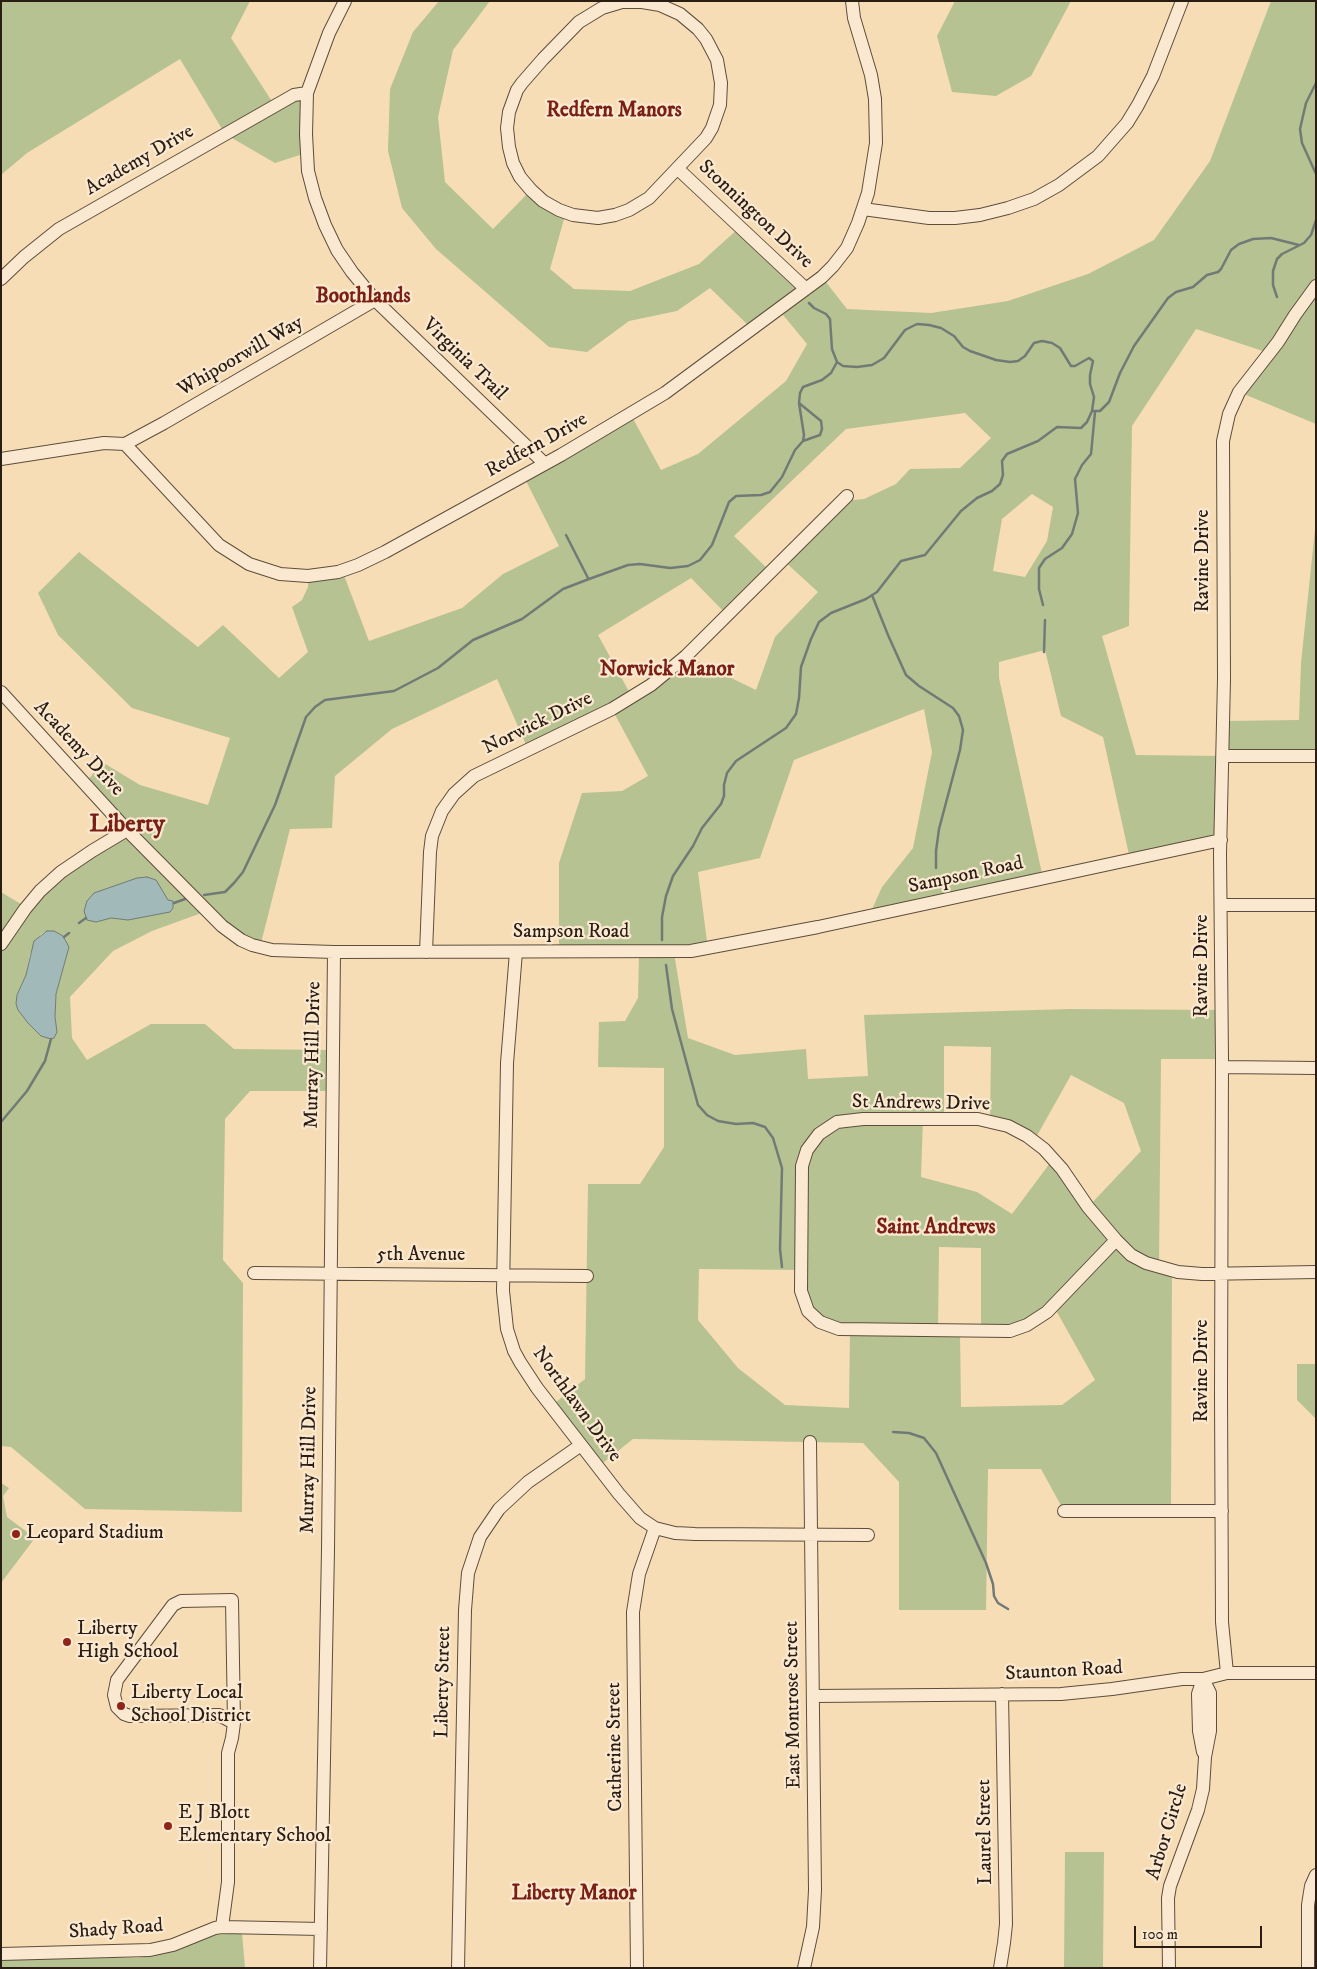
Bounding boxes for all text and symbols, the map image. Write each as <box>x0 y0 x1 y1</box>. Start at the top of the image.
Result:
district label: Redfern Manors <box>546 99 682 125</box>
street label: Academy Drive <box>81 120 199 202</box>
street label: Stonnington Drive <box>693 156 817 274</box>
district label: Boothlands <box>315 285 411 311</box>
street label: Whipoorwill Way <box>174 311 308 403</box>
street label: Virginia Trail <box>417 314 511 406</box>
street label: Redfern Drive <box>482 408 592 484</box>
street label: Ravine Drive <box>1192 509 1216 613</box>
district label: Norwick Manor <box>600 658 734 684</box>
street label: Norwick Drive <box>479 687 597 761</box>
street label: Academy Drive <box>28 696 128 802</box>
district label: Liberty <box>89 811 165 841</box>
street label: Sampson Road <box>906 852 1026 900</box>
street label: Ravine Drive <box>1191 914 1215 1018</box>
street label: Sampson Road <box>513 921 629 945</box>
street label: Murray Hill Drive <box>301 981 327 1129</box>
street label: St Andrews Drive <box>852 1091 990 1117</box>
district label: Saint Andrews <box>876 1216 996 1242</box>
street label: 5th Avenue <box>377 1244 465 1268</box>
street label: Ravine Drive <box>1191 1319 1215 1423</box>
street label: Northlawn Drive <box>526 1343 626 1467</box>
street label: Murray Hill Drive <box>297 1386 323 1534</box>
place label: Leopard Stadium <box>26 1522 164 1546</box>
marker: Leopard Stadium <box>10 1528 22 1540</box>
place label: Liberty High School <box>77 1618 178 1665</box>
street label: East Montrose Street <box>781 1621 807 1789</box>
street label: Liberty Street <box>431 1626 457 1738</box>
marker: Liberty High School <box>61 1636 73 1648</box>
street label: Staunton Road <box>1005 1657 1123 1687</box>
place label: Liberty Local School District <box>131 1682 251 1729</box>
street label: Catherine Street <box>603 1682 629 1812</box>
marker: Liberty Local School District <box>115 1700 127 1712</box>
street label: Laurel Street <box>973 1779 999 1885</box>
street label: Arbor Circle <box>1142 1781 1194 1883</box>
place label: E J Blott Elementary School <box>178 1802 331 1849</box>
marker: E J Blott Elementary School <box>162 1820 174 1832</box>
district label: Liberty Manor <box>511 1882 637 1908</box>
street label: Shady Road <box>68 1915 164 1945</box>
scale bar <box>1137 1916 1264 1948</box>
text: 100 m <box>1142 1925 1178 1944</box>

